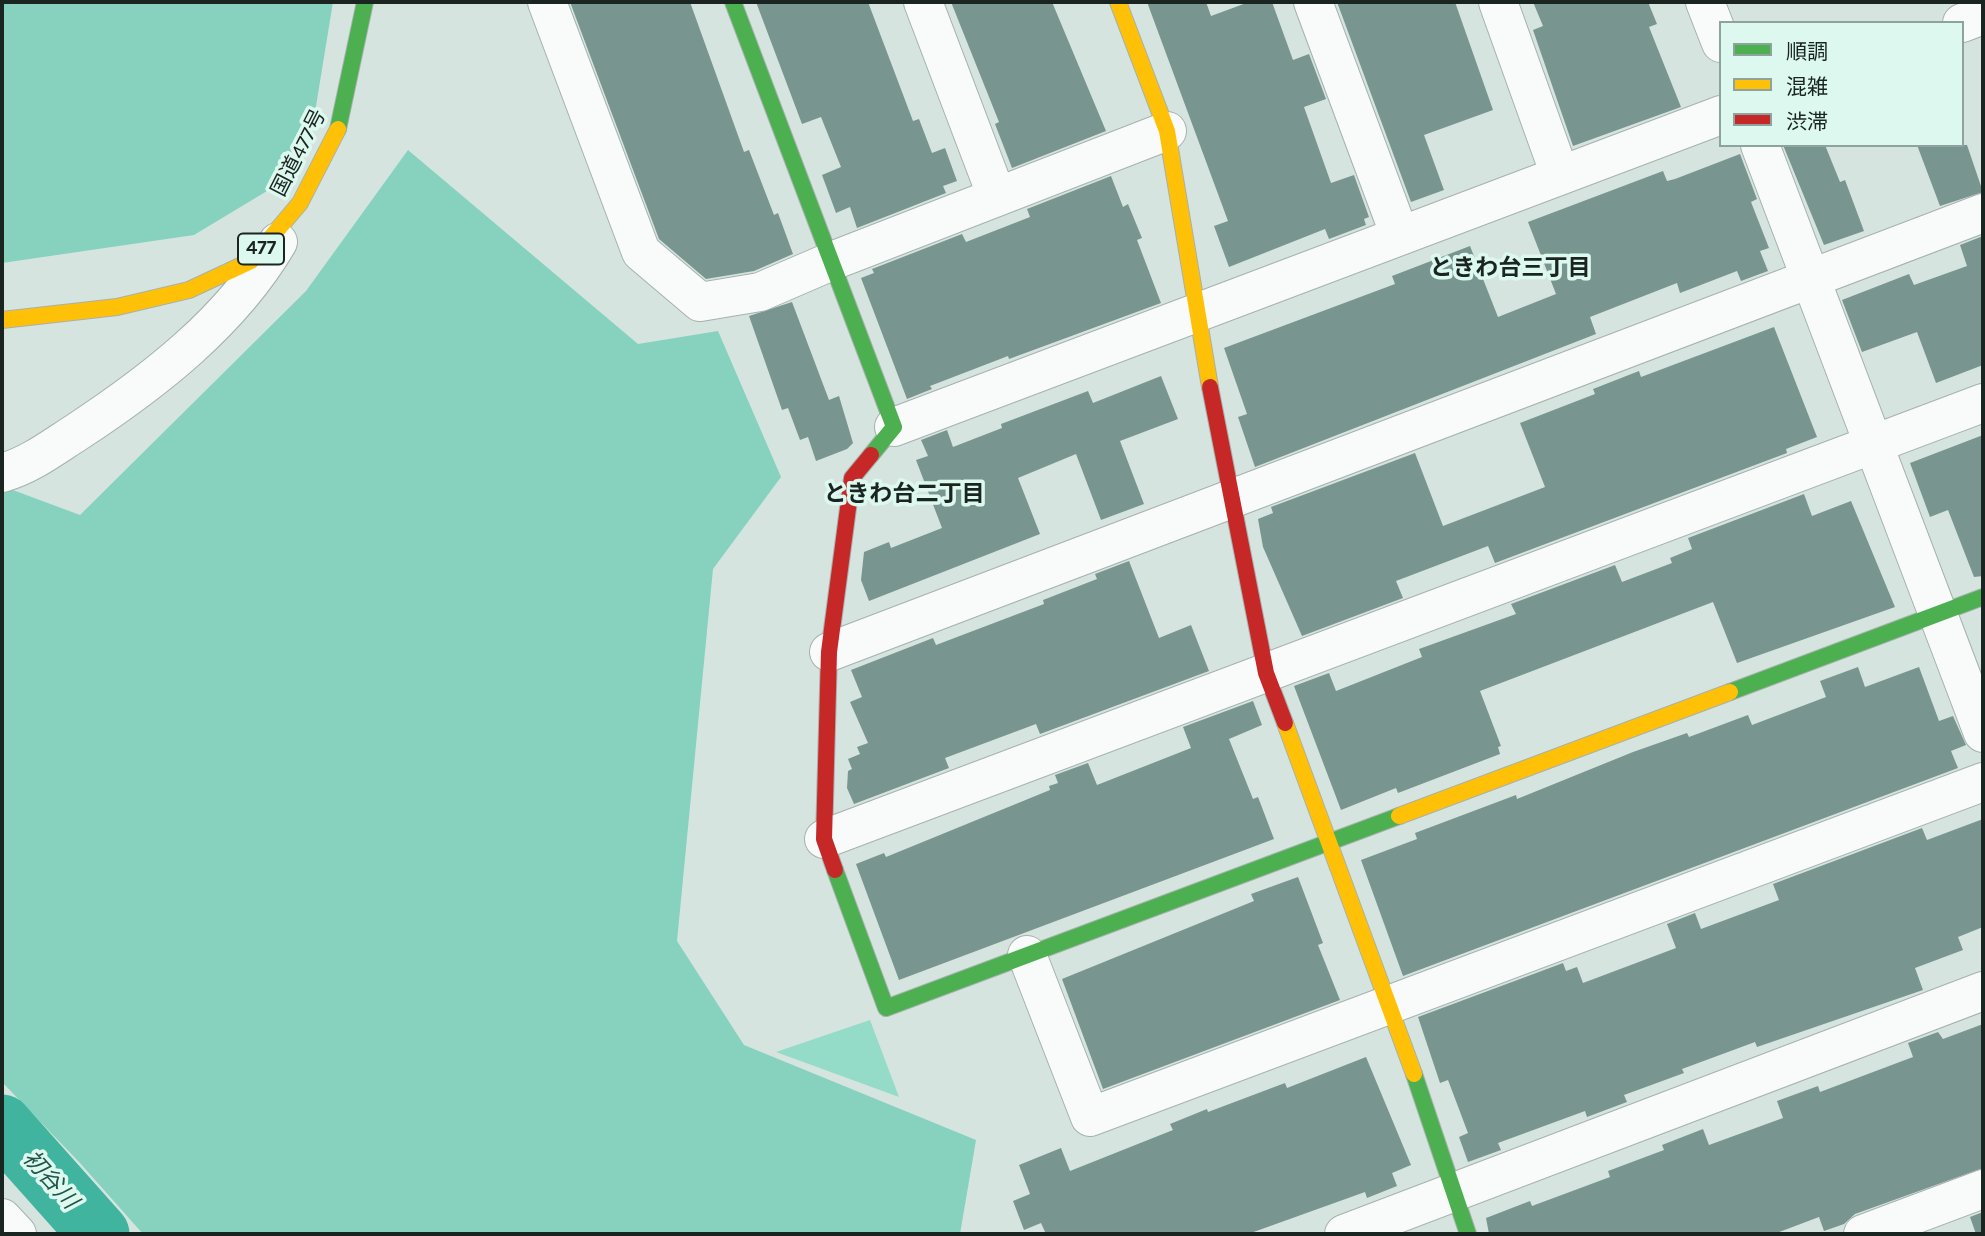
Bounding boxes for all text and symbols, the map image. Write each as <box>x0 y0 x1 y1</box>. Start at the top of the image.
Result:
legend <box>1719 21 1964 147</box>
text: 順調 <box>1786 40 1828 64</box>
text: 混雑 <box>1786 75 1828 99</box>
street label: 国道477号 <box>266 105 332 201</box>
text: 渋滞 <box>1786 110 1828 134</box>
road number: 477 <box>238 233 284 264</box>
district label: ときわ台三丁目 <box>1430 254 1590 282</box>
district label: ときわ台二丁目 <box>824 480 984 508</box>
water label: 初谷川 <box>17 1145 83 1215</box>

